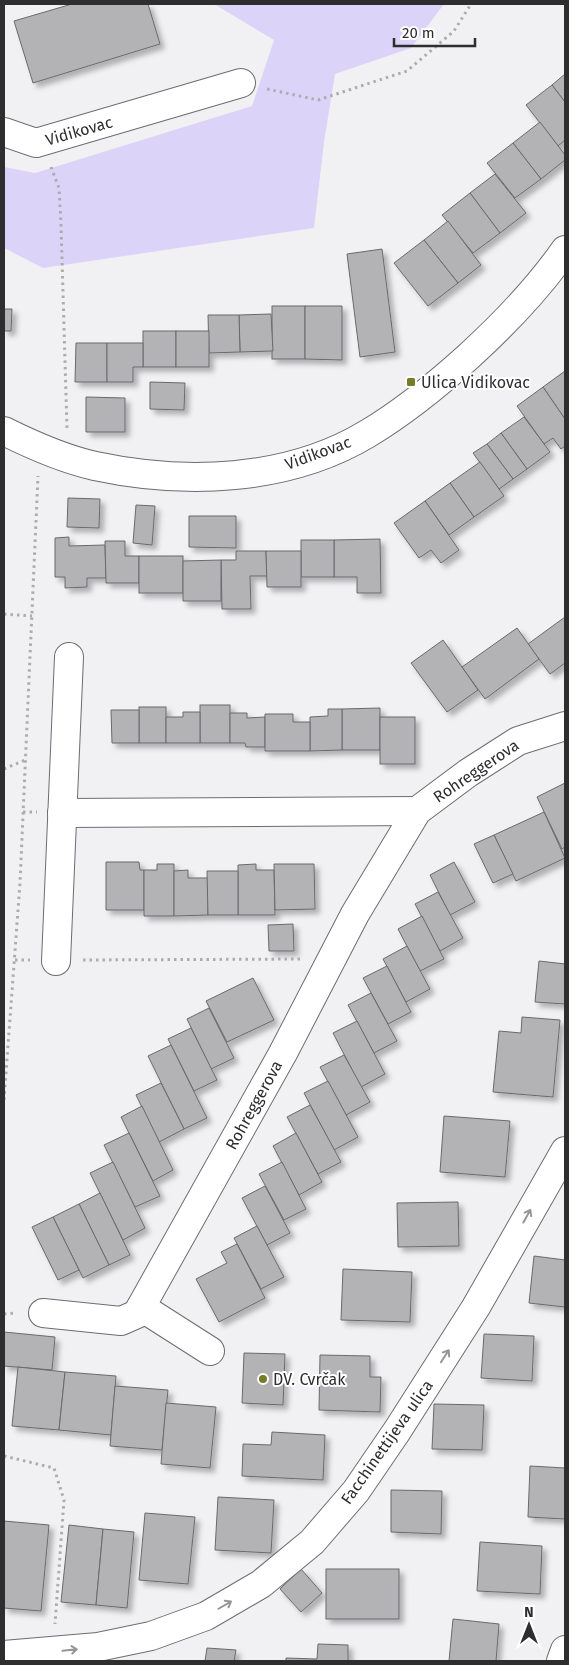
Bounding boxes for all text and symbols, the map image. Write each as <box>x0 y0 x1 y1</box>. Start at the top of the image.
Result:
scale bar <box>394 15 475 47</box>
text: 20 m <box>402 24 435 42</box>
street label: Vidikovac <box>43 112 115 150</box>
place label: Ulica Vidikovac <box>421 373 530 392</box>
marker: Ulica Vidikovac <box>405 376 417 388</box>
street label: Vidikovac <box>282 432 354 474</box>
street label: Rohreggerova <box>430 735 522 807</box>
street label: Rohreggerova <box>222 1057 286 1153</box>
one-way arrow <box>522 1208 532 1223</box>
one-way arrow <box>440 1349 450 1363</box>
place label: DV. Cvrčak <box>273 1370 346 1389</box>
marker: DV. Cvrčak <box>257 1373 269 1385</box>
street label: Facchinettijeva ulica <box>337 1376 437 1508</box>
one-way arrow <box>217 1600 232 1610</box>
north arrow <box>504 1600 554 1650</box>
text: N <box>524 1604 534 1621</box>
one-way arrow <box>61 1645 77 1655</box>

